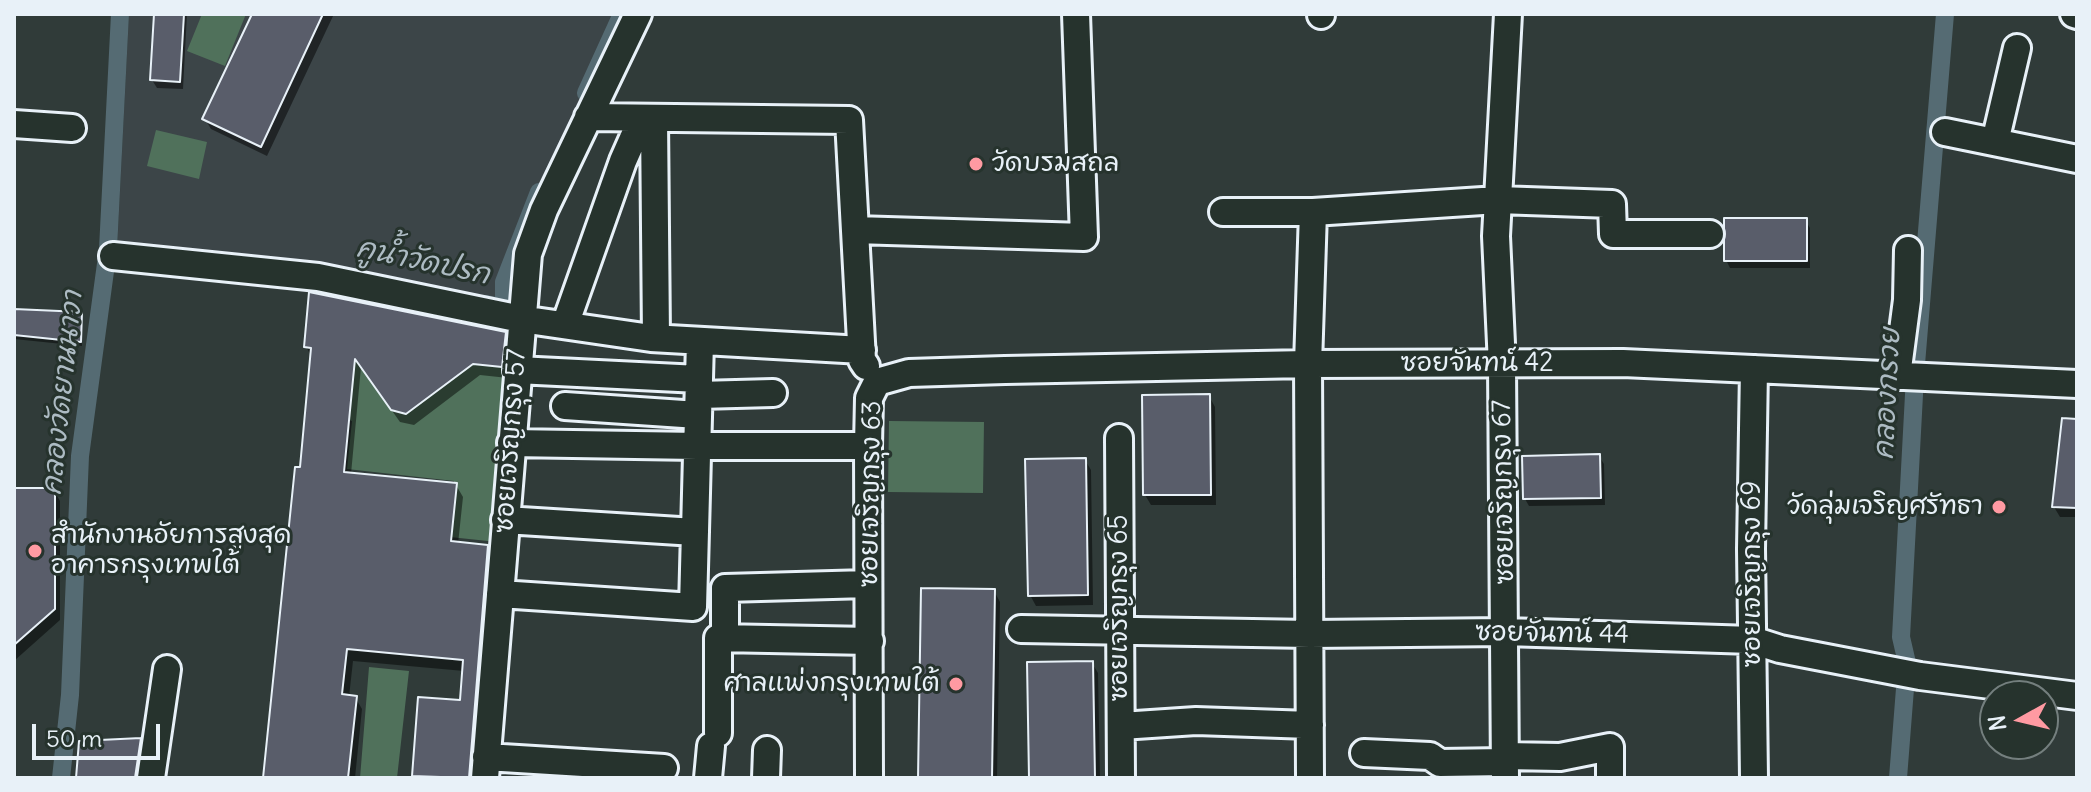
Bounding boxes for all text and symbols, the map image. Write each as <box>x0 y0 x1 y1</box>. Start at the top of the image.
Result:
place label: วัดบรมสถล <box>992 148 1119 180</box>
marker: วัดบรมสถล <box>967 155 985 173</box>
water label: คูน้ำวัดปรก <box>354 232 492 292</box>
water label: คลองวัดยานนาวา <box>36 289 90 497</box>
water label: คลองกรวย <box>1868 327 1908 461</box>
street label: ซอยเจริญกรุง 57 <box>489 348 533 534</box>
street label: ซอยจันทน์ 42 <box>1400 348 1554 380</box>
street label: ซอยเจริญกรุง 67 <box>1487 399 1521 585</box>
street label: ซอยเจริญกรุง 63 <box>854 400 888 588</box>
street label: ซอยเจริญกรุง 69 <box>1737 481 1769 667</box>
place label: วัดลุ่มเจริญศรัทธา <box>1787 491 1983 523</box>
marker: วัดลุ่มเจริญศรัทธา <box>1990 498 2008 516</box>
street label: ซอยเจริญกรุง 65 <box>1104 515 1136 701</box>
place label: สำนักงานอัยการสูงสุด อาคารกรุงเทพใต้ <box>51 520 291 582</box>
marker: สำนักงานอัยการสูงสุด อาคารกรุงเทพใต้ <box>26 542 44 560</box>
street label: ซอยจันทน์ 44 <box>1475 617 1629 651</box>
place label: ศาลแพ่งกรุงเทพใต้ <box>723 668 940 700</box>
marker: ศาลแพ่งกรุงเทพใต้ <box>947 675 965 693</box>
north arrow <box>1979 680 2059 760</box>
scale bar <box>36 708 164 758</box>
text: N <box>1982 714 2012 733</box>
text: 50 m <box>46 723 102 753</box>

